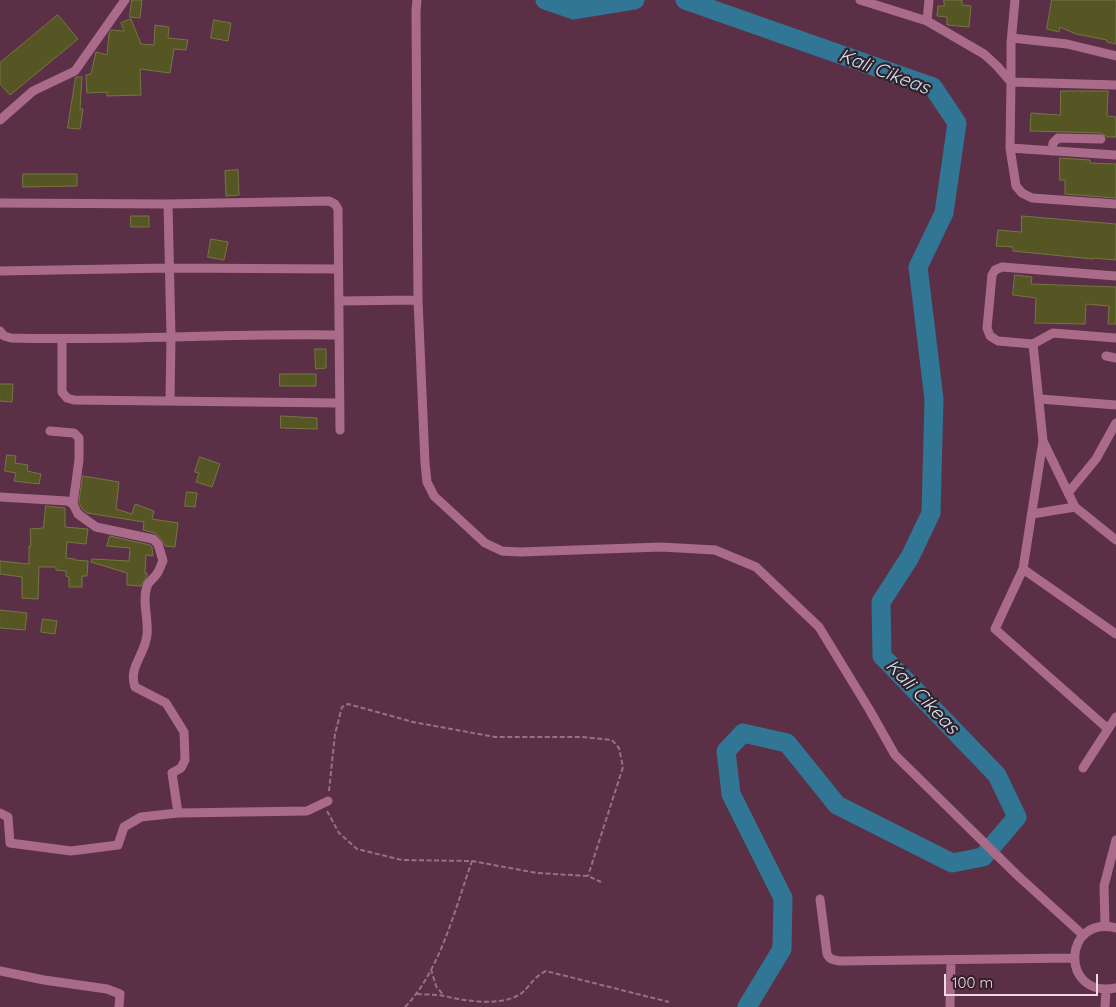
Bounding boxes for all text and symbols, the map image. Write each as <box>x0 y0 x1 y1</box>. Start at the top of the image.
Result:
water label: Kali Cikeas <box>835 44 933 100</box>
water label: Kali Cikeas <box>881 655 963 739</box>
scale bar <box>946 964 1100 996</box>
text: 100 m <box>952 973 993 992</box>

